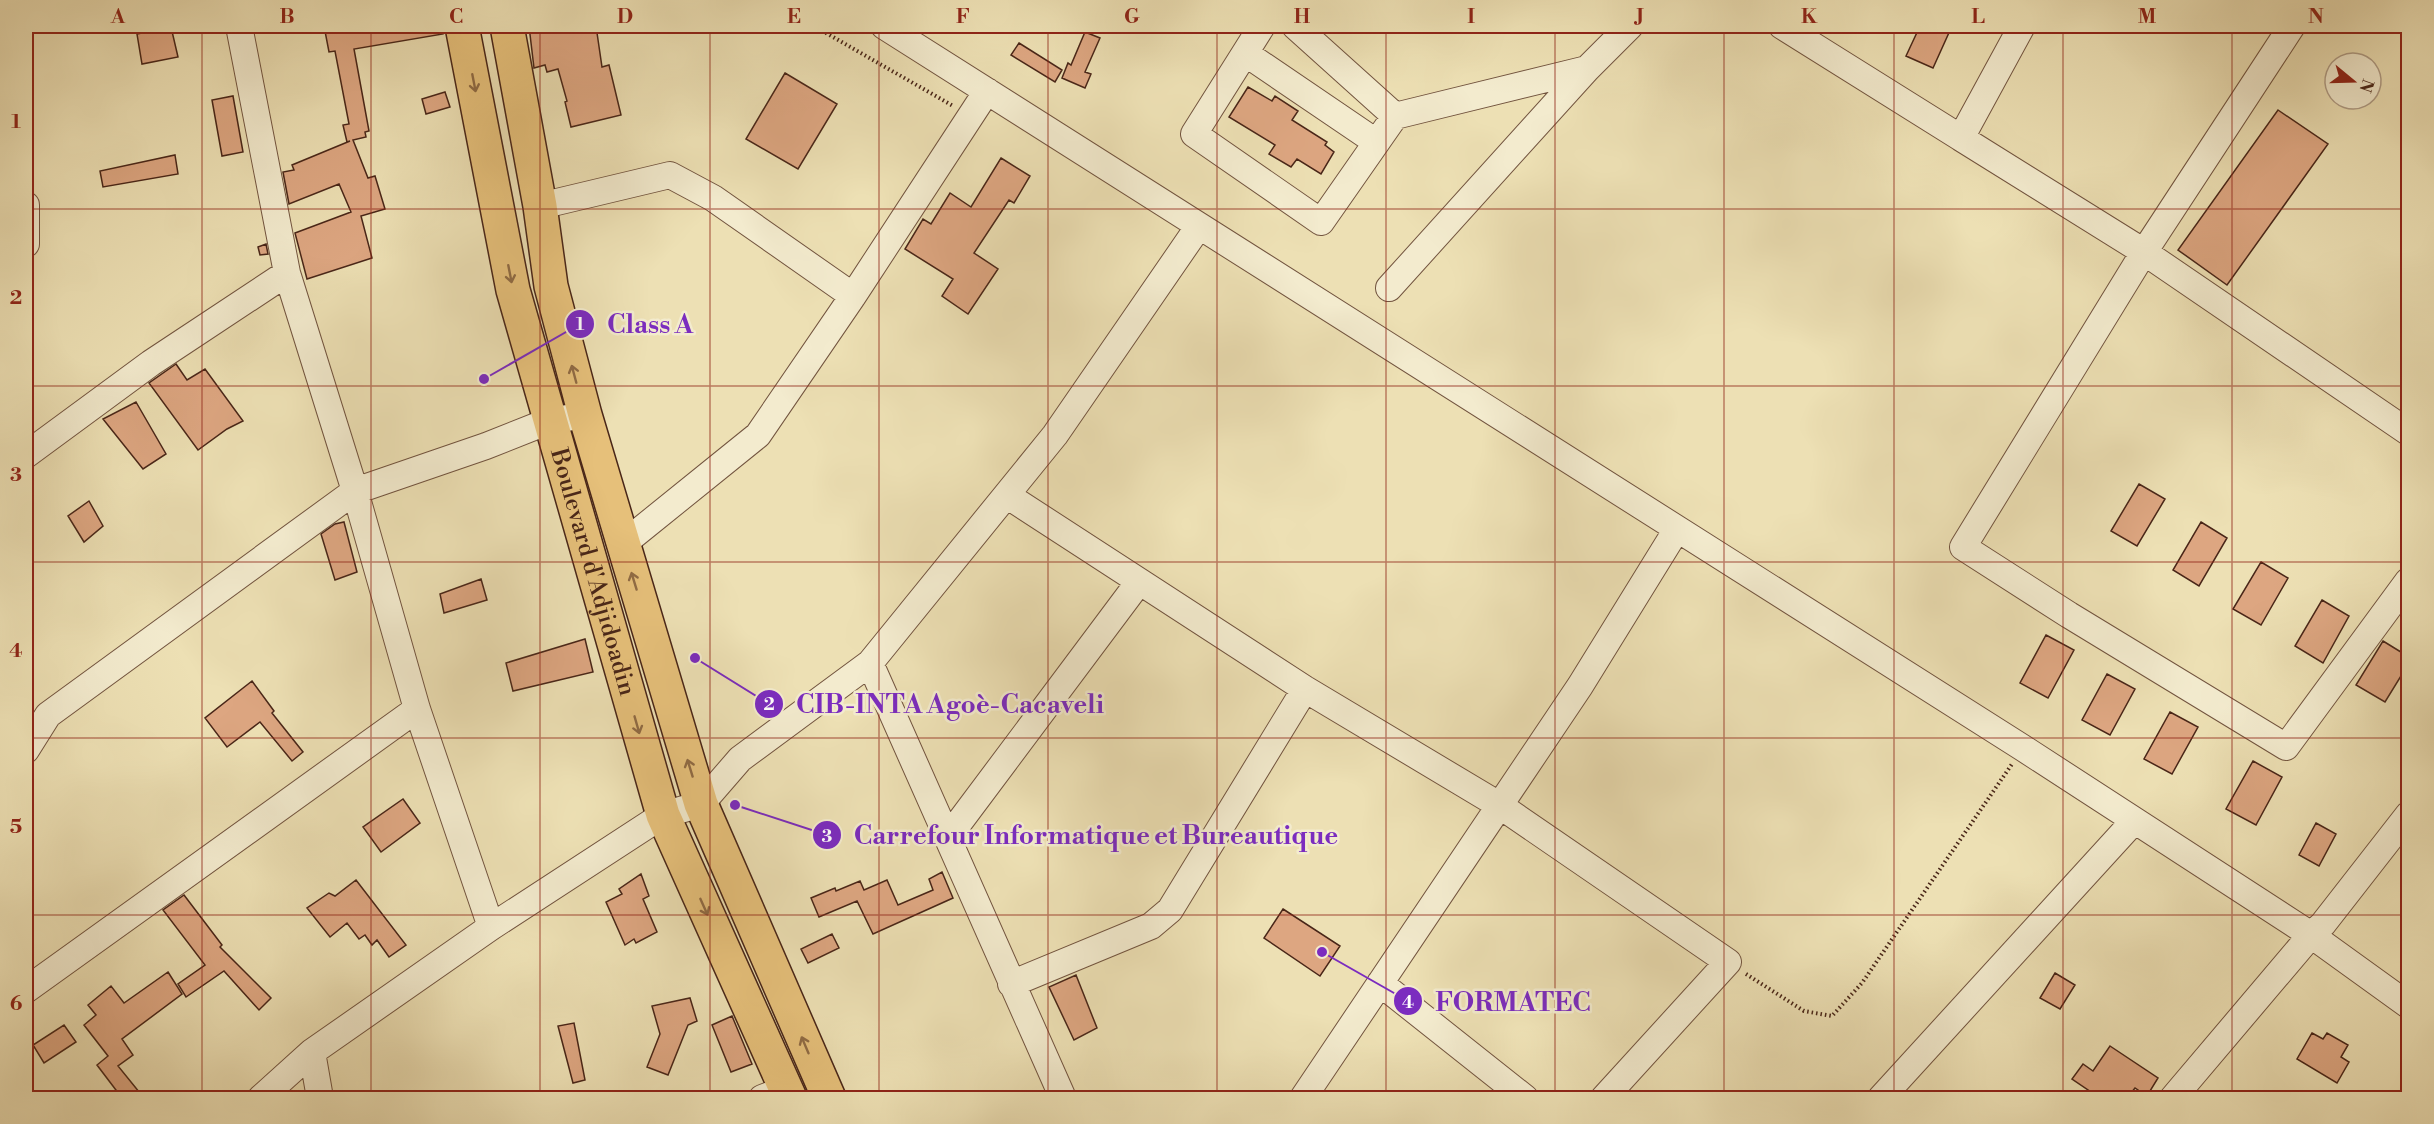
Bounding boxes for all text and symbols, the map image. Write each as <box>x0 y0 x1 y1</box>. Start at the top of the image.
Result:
text: A <box>110 5 126 30</box>
text: B <box>279 5 295 30</box>
text: C <box>449 5 463 30</box>
text: D <box>617 5 633 30</box>
text: E <box>787 5 801 30</box>
text: F <box>956 5 970 30</box>
text: G <box>1124 5 1140 30</box>
text: H <box>1294 5 1311 30</box>
text: I <box>1467 5 1475 30</box>
text: J <box>1633 5 1644 30</box>
text: K <box>1801 5 1818 30</box>
text: L <box>1971 5 1985 30</box>
text: M <box>2138 5 2157 30</box>
text: N <box>2308 5 2324 30</box>
north arrow <box>2323 51 2383 111</box>
one-way arrow <box>469 73 480 92</box>
text: N <box>2355 76 2378 95</box>
text: 1 <box>11 110 21 135</box>
one-way arrow <box>505 264 516 284</box>
text: 2 <box>10 286 22 311</box>
callout: Class A <box>565 302 705 346</box>
text: Class A <box>607 309 693 341</box>
text: 1 <box>576 313 585 336</box>
one-way arrow <box>568 365 579 384</box>
street label: Boulevard d'Adjidoadin <box>543 444 642 699</box>
text: 3 <box>10 463 22 488</box>
one-way arrow <box>628 572 639 591</box>
text: 4 <box>9 639 23 664</box>
callout: CIB-INTA Agoè-Cacaveli <box>754 682 1116 726</box>
text: CIB-INTA Agoè-Cacaveli <box>796 689 1104 721</box>
text: 2 <box>763 693 775 716</box>
one-way arrow <box>632 715 643 734</box>
one-way arrow <box>684 759 695 778</box>
callout: Carrefour Informatique et Bureautique <box>812 813 1351 857</box>
text: 5 <box>10 815 22 840</box>
text: Carrefour Informatique et Bureautique <box>854 820 1338 852</box>
text: 3 <box>822 825 833 848</box>
one-way arrow <box>699 898 711 916</box>
callout: FORMATEC <box>1393 979 1603 1023</box>
text: FORMATEC <box>1435 987 1591 1019</box>
text: 4 <box>1402 991 1414 1014</box>
text: 6 <box>10 992 23 1017</box>
one-way arrow <box>799 1036 811 1054</box>

